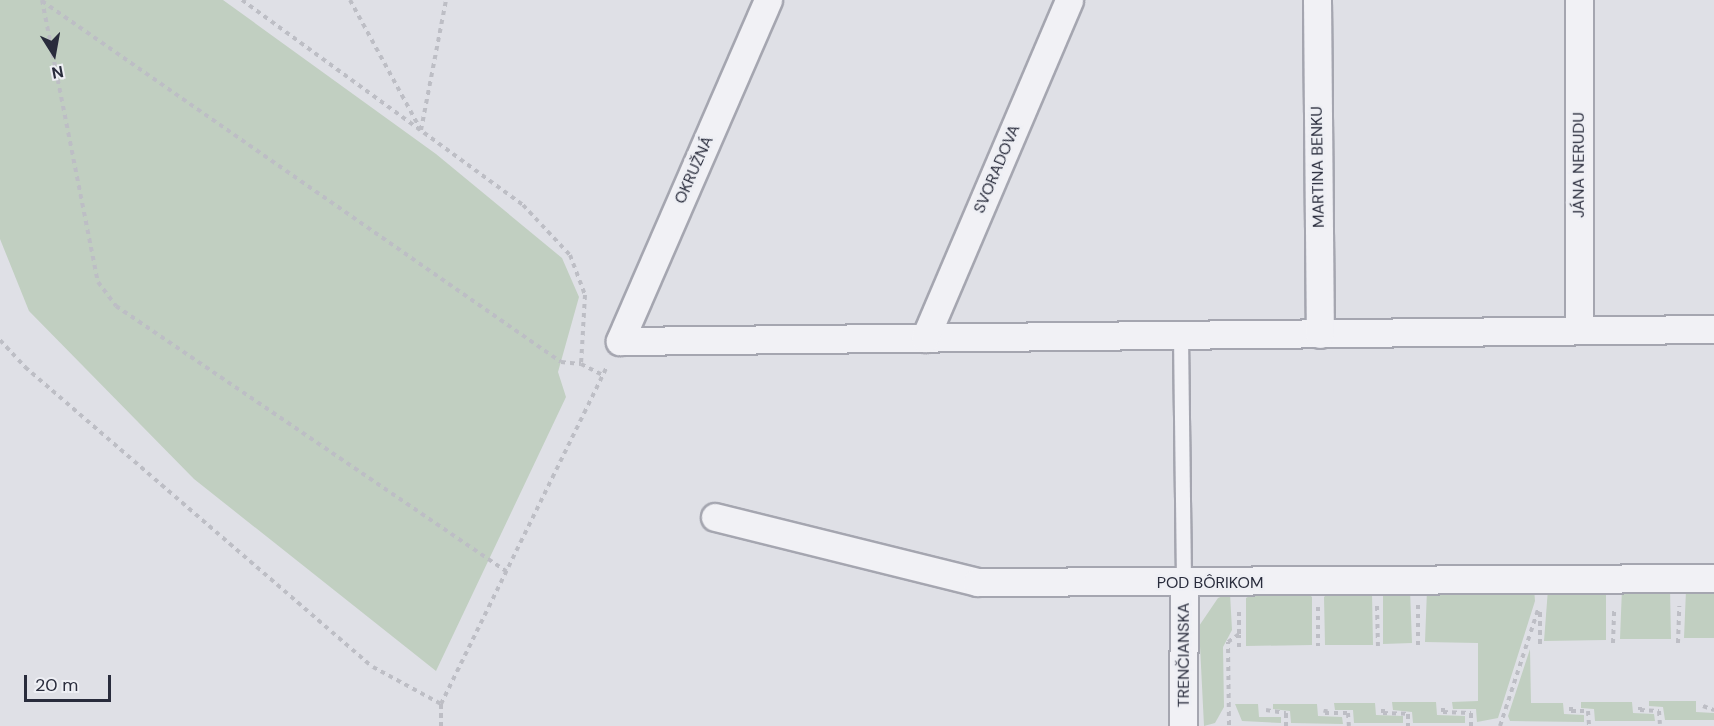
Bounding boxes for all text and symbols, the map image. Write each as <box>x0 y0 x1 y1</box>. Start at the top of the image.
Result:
north arrow <box>24 24 84 84</box>
text: N <box>50 61 65 84</box>
street label: MARTINA BENKU <box>1307 106 1329 228</box>
street label: JÁNA NERUDU <box>1569 112 1589 218</box>
street label: SVORADOVA <box>970 122 1024 216</box>
street label: OKRUŽNÁ <box>671 133 717 207</box>
street label: POD BÔRIKOM <box>1157 573 1263 593</box>
street label: TRENČIANSKA <box>1174 603 1194 707</box>
scale bar <box>27 663 114 701</box>
text: 20 m <box>35 673 78 697</box>

